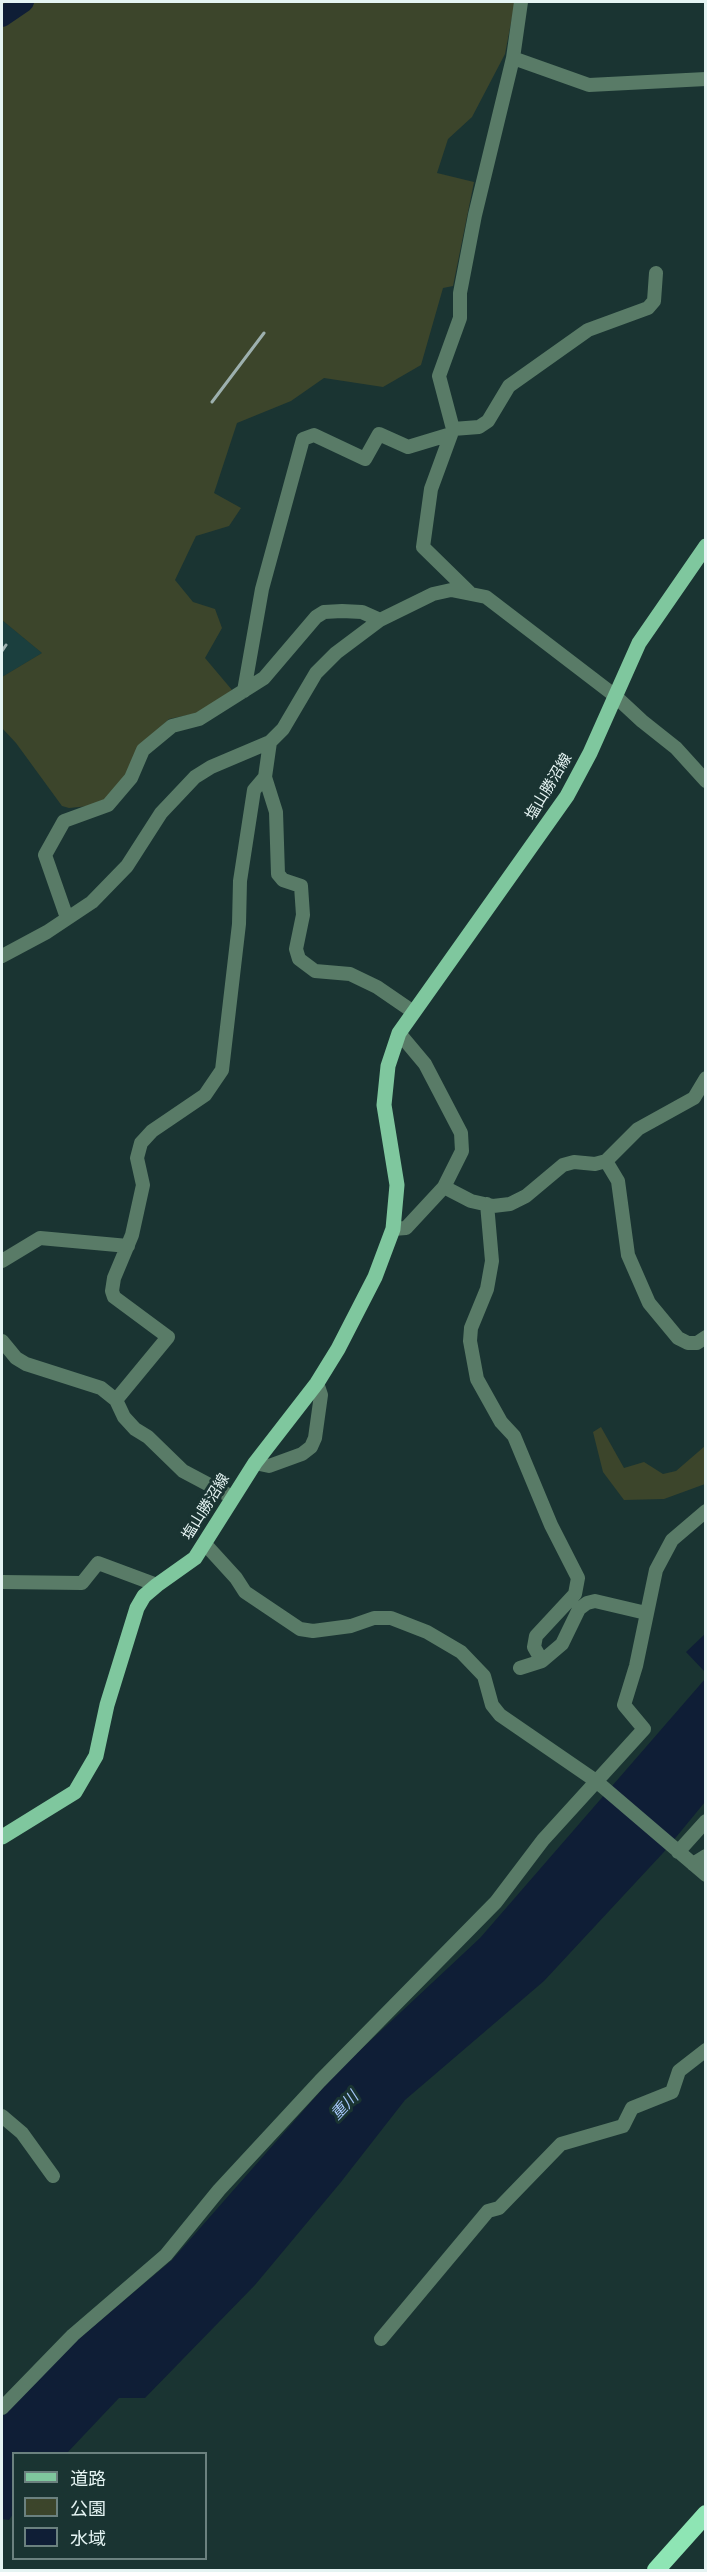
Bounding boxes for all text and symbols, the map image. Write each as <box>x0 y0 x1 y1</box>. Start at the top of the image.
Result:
street label: 塩山勝沼線 <box>522 750 576 824</box>
street label: 塩山勝沼線 <box>178 1470 234 1544</box>
water label: 重川 <box>327 2088 363 2124</box>
legend <box>12 2452 207 2560</box>
text: 道路 <box>70 2467 106 2490</box>
text: 公園 <box>70 2497 106 2520</box>
text: 水域 <box>70 2527 106 2550</box>

